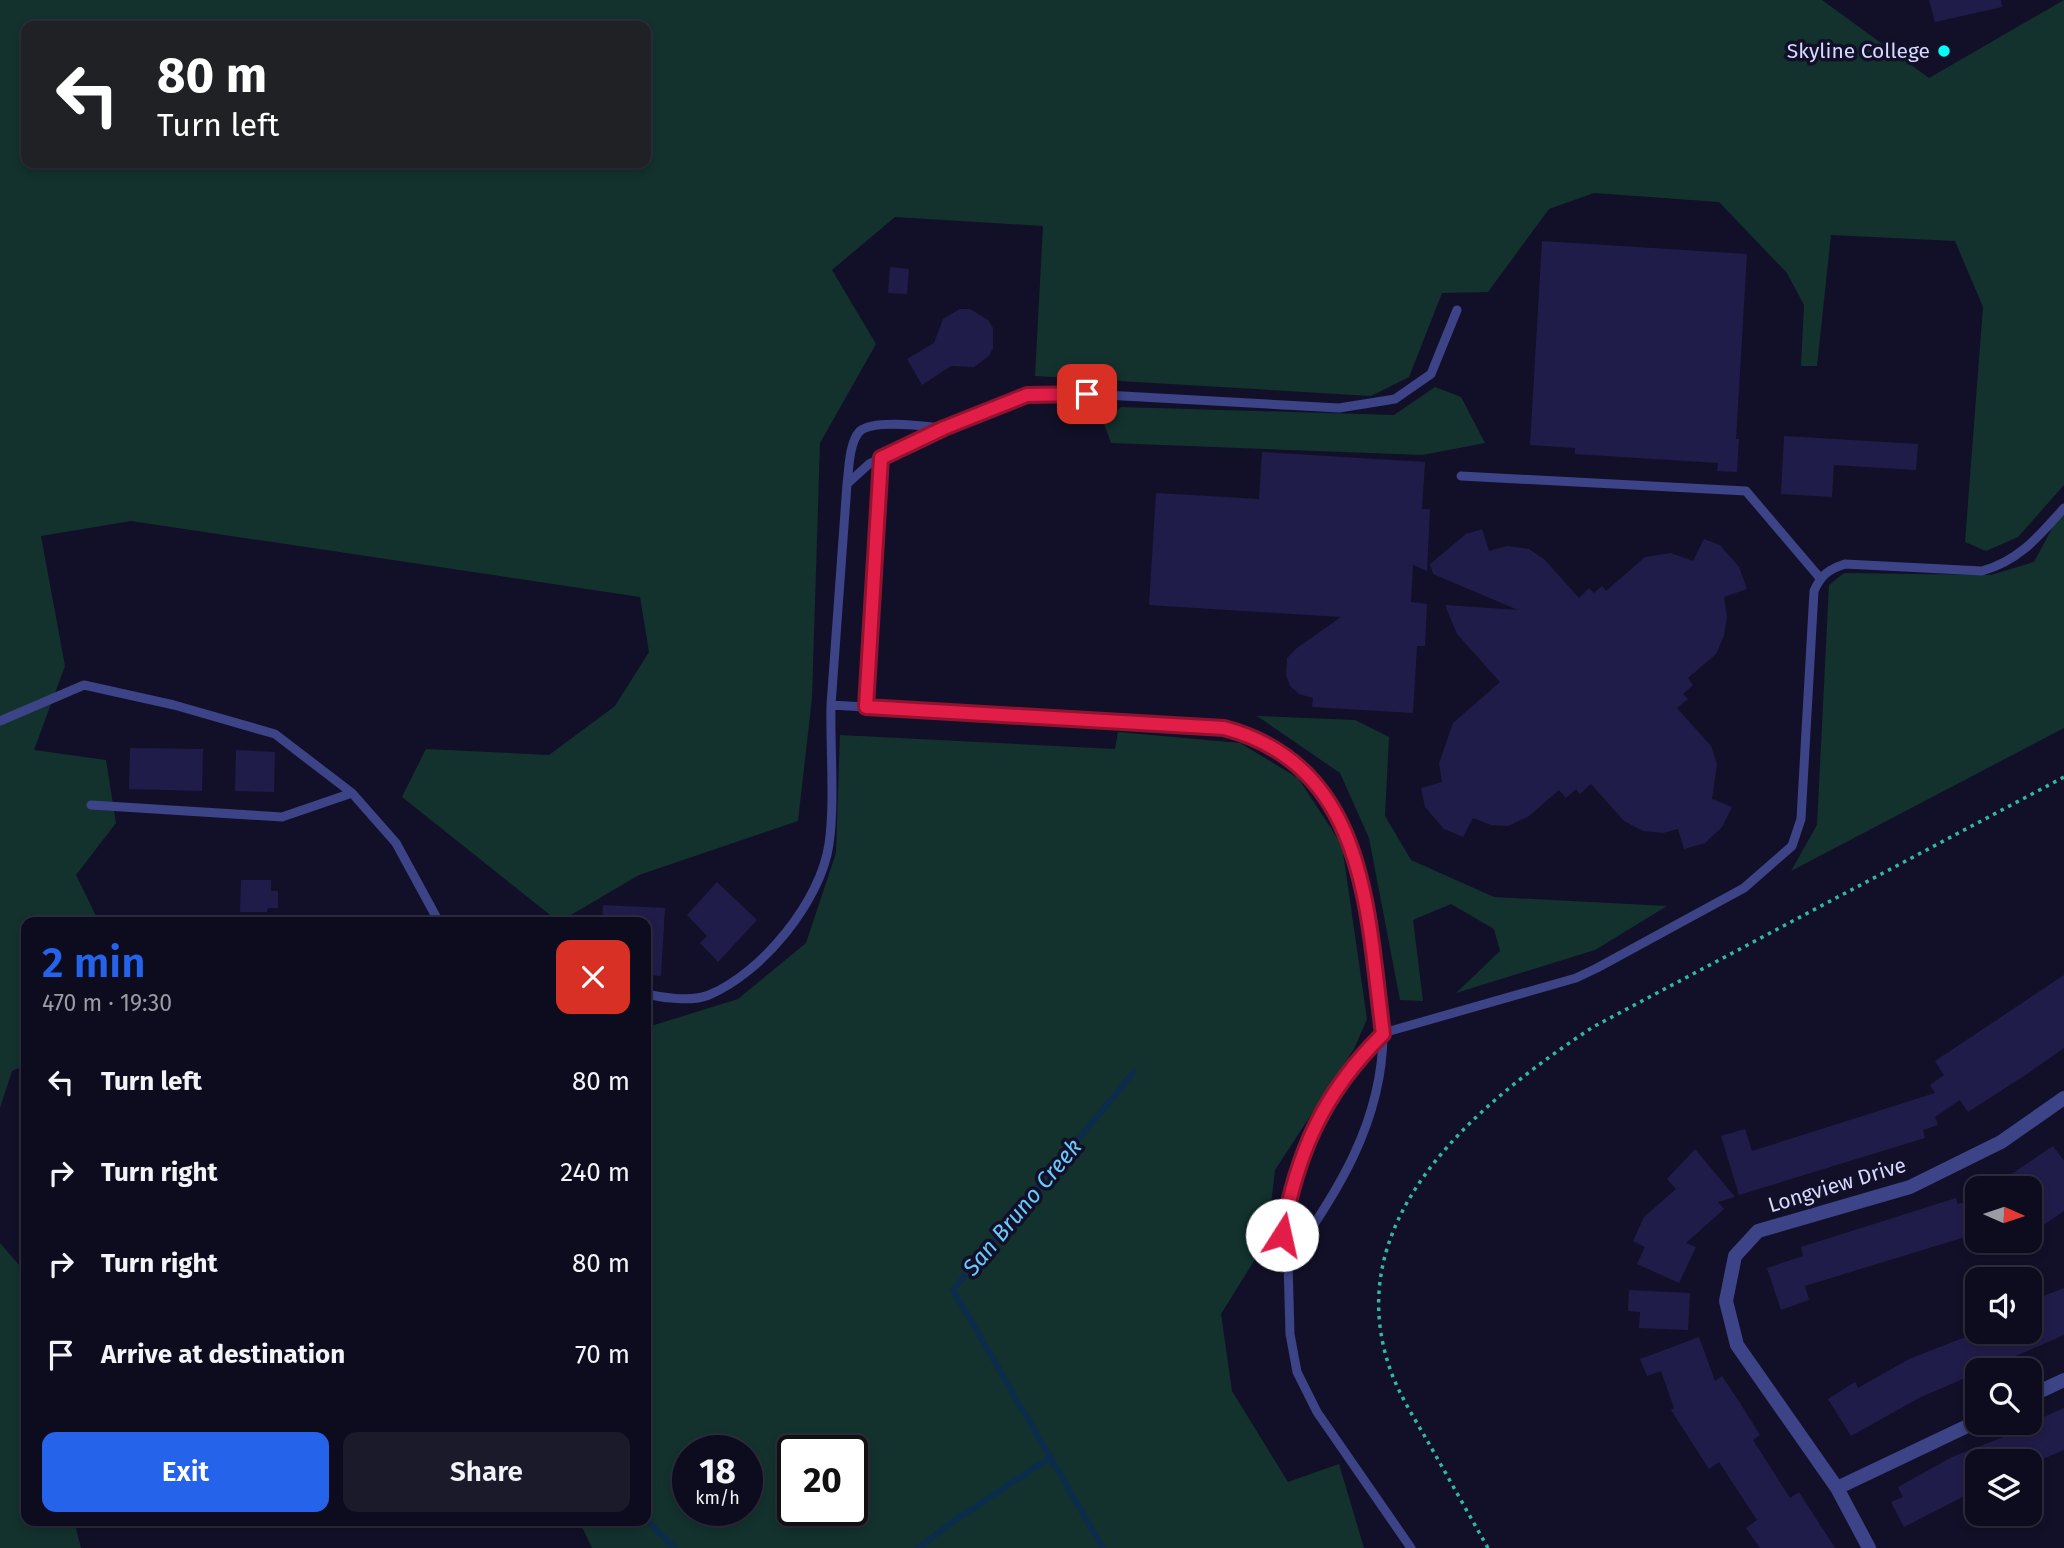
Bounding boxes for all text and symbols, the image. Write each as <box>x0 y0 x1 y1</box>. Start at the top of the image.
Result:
place label: Skyline College <box>1787 38 1930 64</box>
marker: Skyline College <box>1936 43 1952 59</box>
text: 80 m <box>157 46 267 105</box>
icon: left <box>42 49 133 140</box>
text: Turn left <box>157 106 279 144</box>
pin <box>1057 364 1117 424</box>
icon: arrive <box>1068 375 1106 413</box>
text: 2 min <box>42 938 146 988</box>
button: close <box>556 940 630 1014</box>
text: 470 m · 19:30 <box>42 989 172 1017</box>
icon: left <box>42 1063 80 1101</box>
text: Turn left <box>101 1066 202 1097</box>
text: 80 m <box>572 1066 630 1097</box>
water label: San Bruno Creek <box>956 1133 1087 1282</box>
street label: Longview Drive <box>1765 1152 1909 1218</box>
icon: right <box>42 1154 80 1192</box>
text: Turn right <box>101 1157 218 1188</box>
text: 240 m <box>560 1157 630 1188</box>
north arrow <box>1965 1176 2042 1253</box>
map controls <box>1965 1176 2042 1526</box>
position arrow <box>1245 1198 1319 1272</box>
icon: right <box>42 1245 80 1283</box>
text: Turn right <box>101 1248 218 1279</box>
text: 80 m <box>572 1248 630 1279</box>
button: sound <box>1965 1267 2042 1344</box>
icon: arrive <box>42 1336 80 1374</box>
text: Arrive at destination <box>101 1339 345 1370</box>
text: 70 m <box>575 1339 630 1370</box>
button: search <box>1965 1358 2042 1435</box>
button: Exit <box>42 1432 329 1512</box>
button: Share <box>343 1432 630 1512</box>
speed limit sign: 20 <box>777 1435 868 1526</box>
button: layers <box>1965 1449 2042 1526</box>
text: 18 <box>699 1450 736 1492</box>
text: km/h <box>695 1487 740 1509</box>

